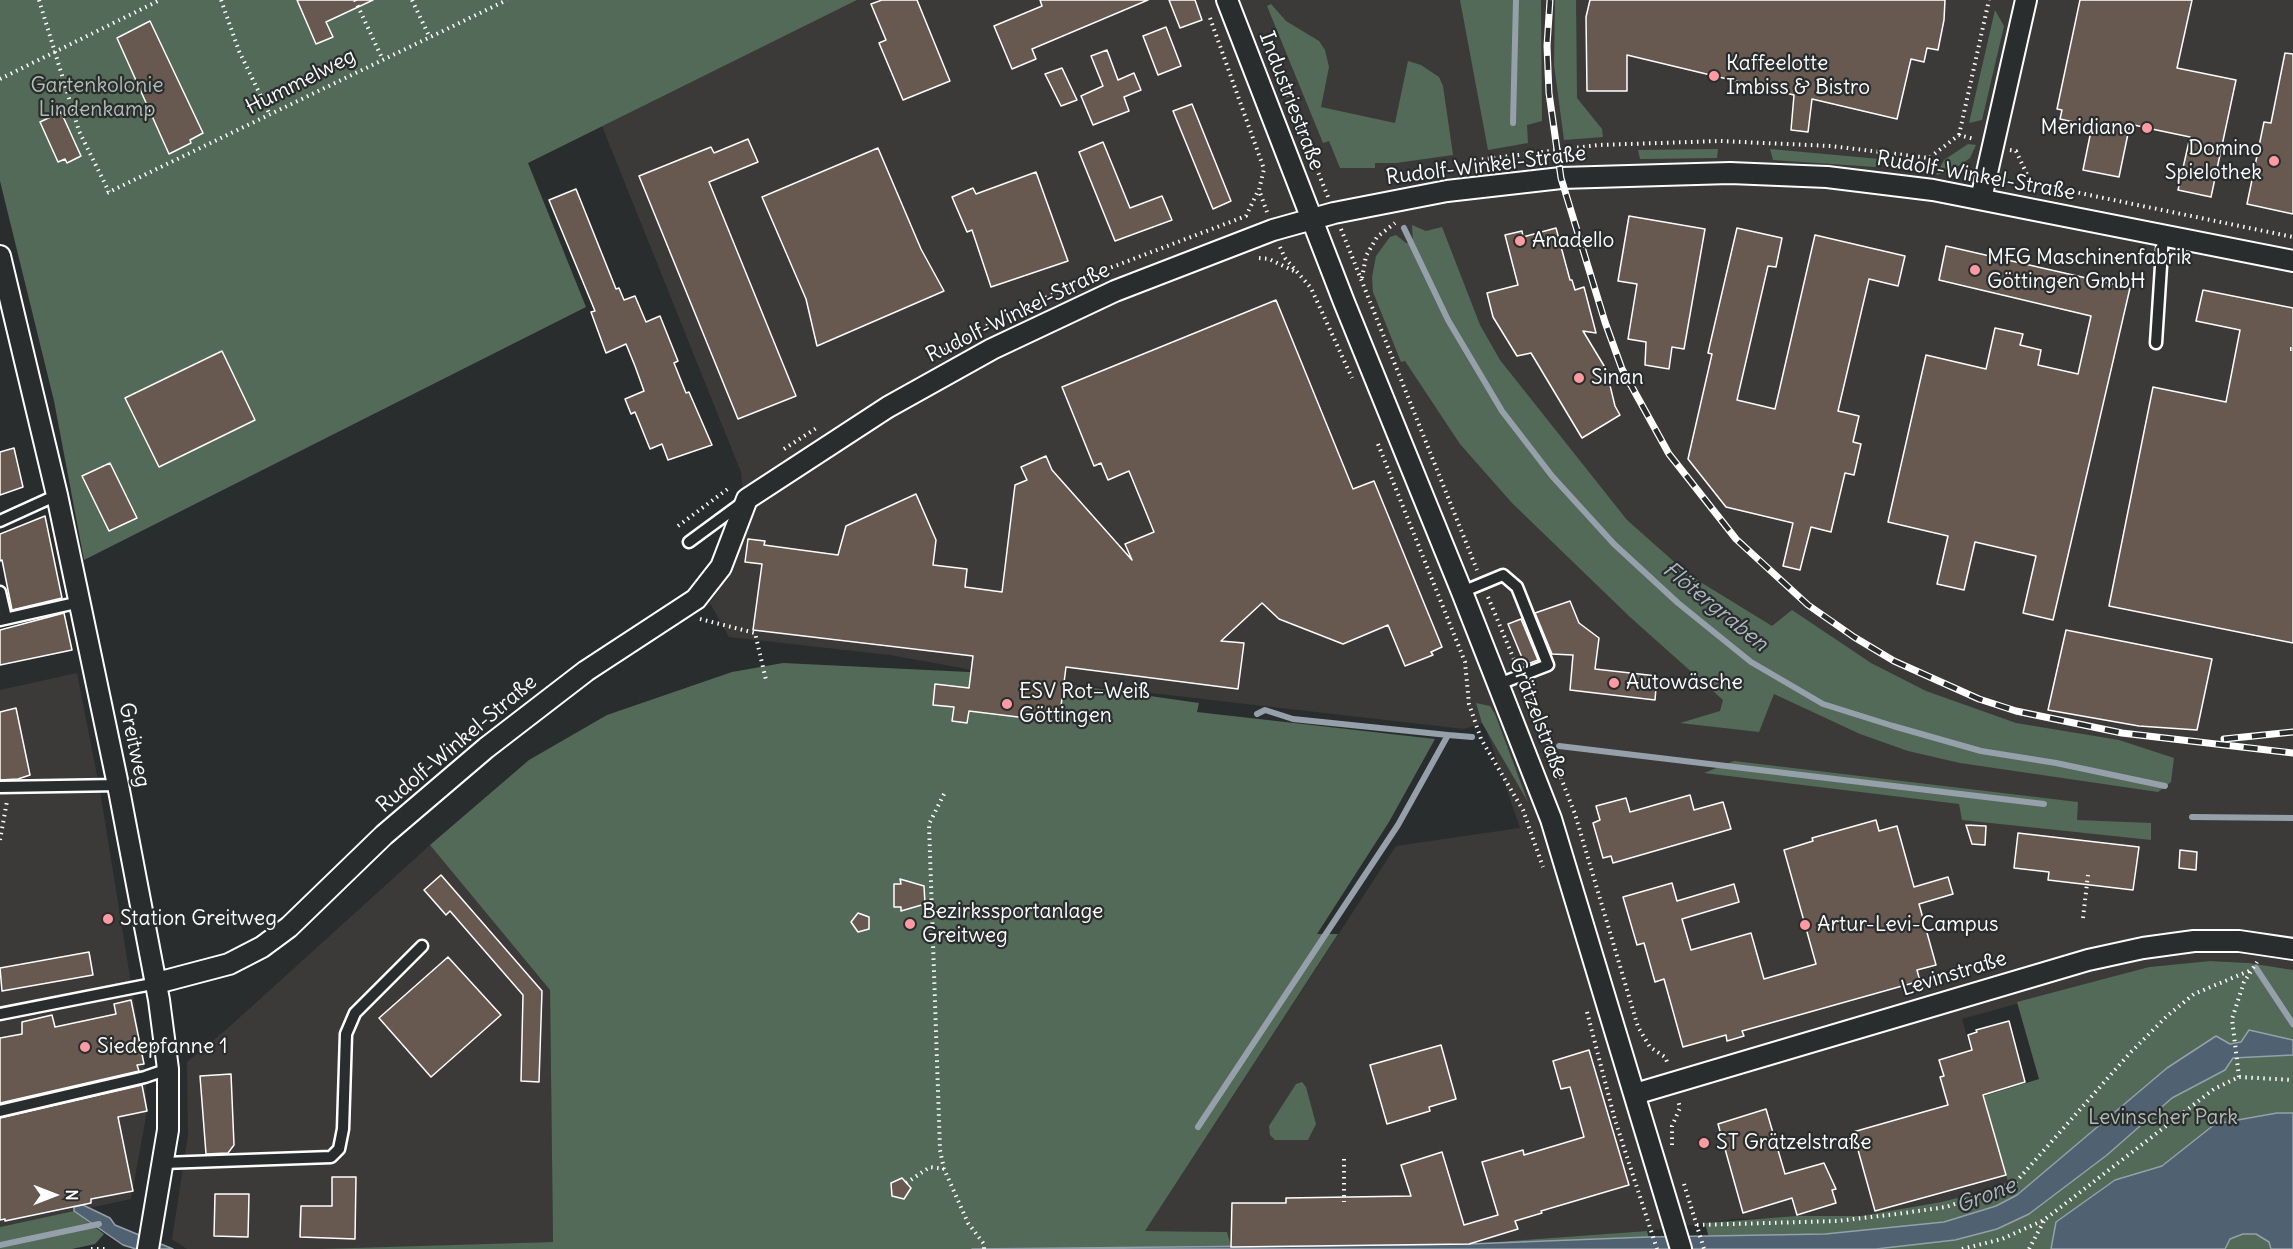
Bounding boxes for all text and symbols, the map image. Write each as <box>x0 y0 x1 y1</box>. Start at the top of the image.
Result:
street label: Industriestraße <box>1253 28 1329 174</box>
street label: Hummelweg <box>242 44 360 120</box>
place label: Kaffeelotte Imbiss & Bistro <box>1726 51 1870 101</box>
marker: Kaffeelotte Imbiss & Bistro <box>1707 69 1721 83</box>
park label: Gartenkolonie Lindenkamp <box>30 73 164 123</box>
place label: Meridiano <box>2041 115 2135 141</box>
marker: Meridiano <box>2140 121 2154 135</box>
place label: Domino Spielothek <box>2165 136 2262 186</box>
street label: Rudolf-Winkel-Straße <box>1385 141 1587 191</box>
street label: Rudolf-Winkel-Straße <box>1875 146 2077 206</box>
marker: Domino Spielothek <box>2267 154 2281 168</box>
place label: Anadello <box>1532 228 1614 254</box>
marker: Anadello <box>1513 234 1527 248</box>
place label: MFG Maschinenfabrik Göttingen GmbH <box>1987 245 2192 295</box>
street label: Rudolf-Winkel-Straße <box>922 258 1114 368</box>
marker: MFG Maschinenfabrik Göttingen GmbH <box>1968 263 1982 277</box>
place label: Sinan <box>1591 365 1644 391</box>
marker: Sinan <box>1572 371 1586 385</box>
water label: Flötergraben <box>1657 557 1773 657</box>
street label: Grätzelstraße <box>1503 654 1573 782</box>
street label: Rudolf-Winkel-Straße <box>372 670 542 818</box>
place label: Autowäsche <box>1626 670 1743 696</box>
marker: Autowäsche <box>1607 676 1621 690</box>
place label: ESV Rot–Weìß Göttingen <box>1019 679 1150 729</box>
marker: ESV Rot–Weìß Göttingen <box>1000 697 1014 711</box>
street label: Greitweg <box>113 700 155 790</box>
place label: Bezirkssportanlage Greitweg <box>922 899 1103 949</box>
place label: Station Greitweg <box>120 906 277 932</box>
marker: Station Greitweg <box>101 912 115 926</box>
place label: Artur-Levi-Campus <box>1817 912 1998 938</box>
marker: Bezirkssportanlage Greitweg <box>903 917 917 931</box>
marker: Artur-Levi-Campus <box>1798 918 1812 932</box>
street label: Levinstraße <box>1898 946 2010 1002</box>
place label: Siedepfanne 1 <box>97 1034 228 1060</box>
marker: Siedepfanne 1 <box>78 1040 92 1054</box>
park label: Levinscher Park <box>2088 1105 2238 1131</box>
place label: ST Grätzelstraße <box>1716 1130 1872 1156</box>
marker: ST Grätzelstraße <box>1697 1136 1711 1150</box>
north arrow <box>24 1165 84 1225</box>
water label: Grone <box>1953 1173 2019 1219</box>
text: N <box>62 1189 82 1201</box>

